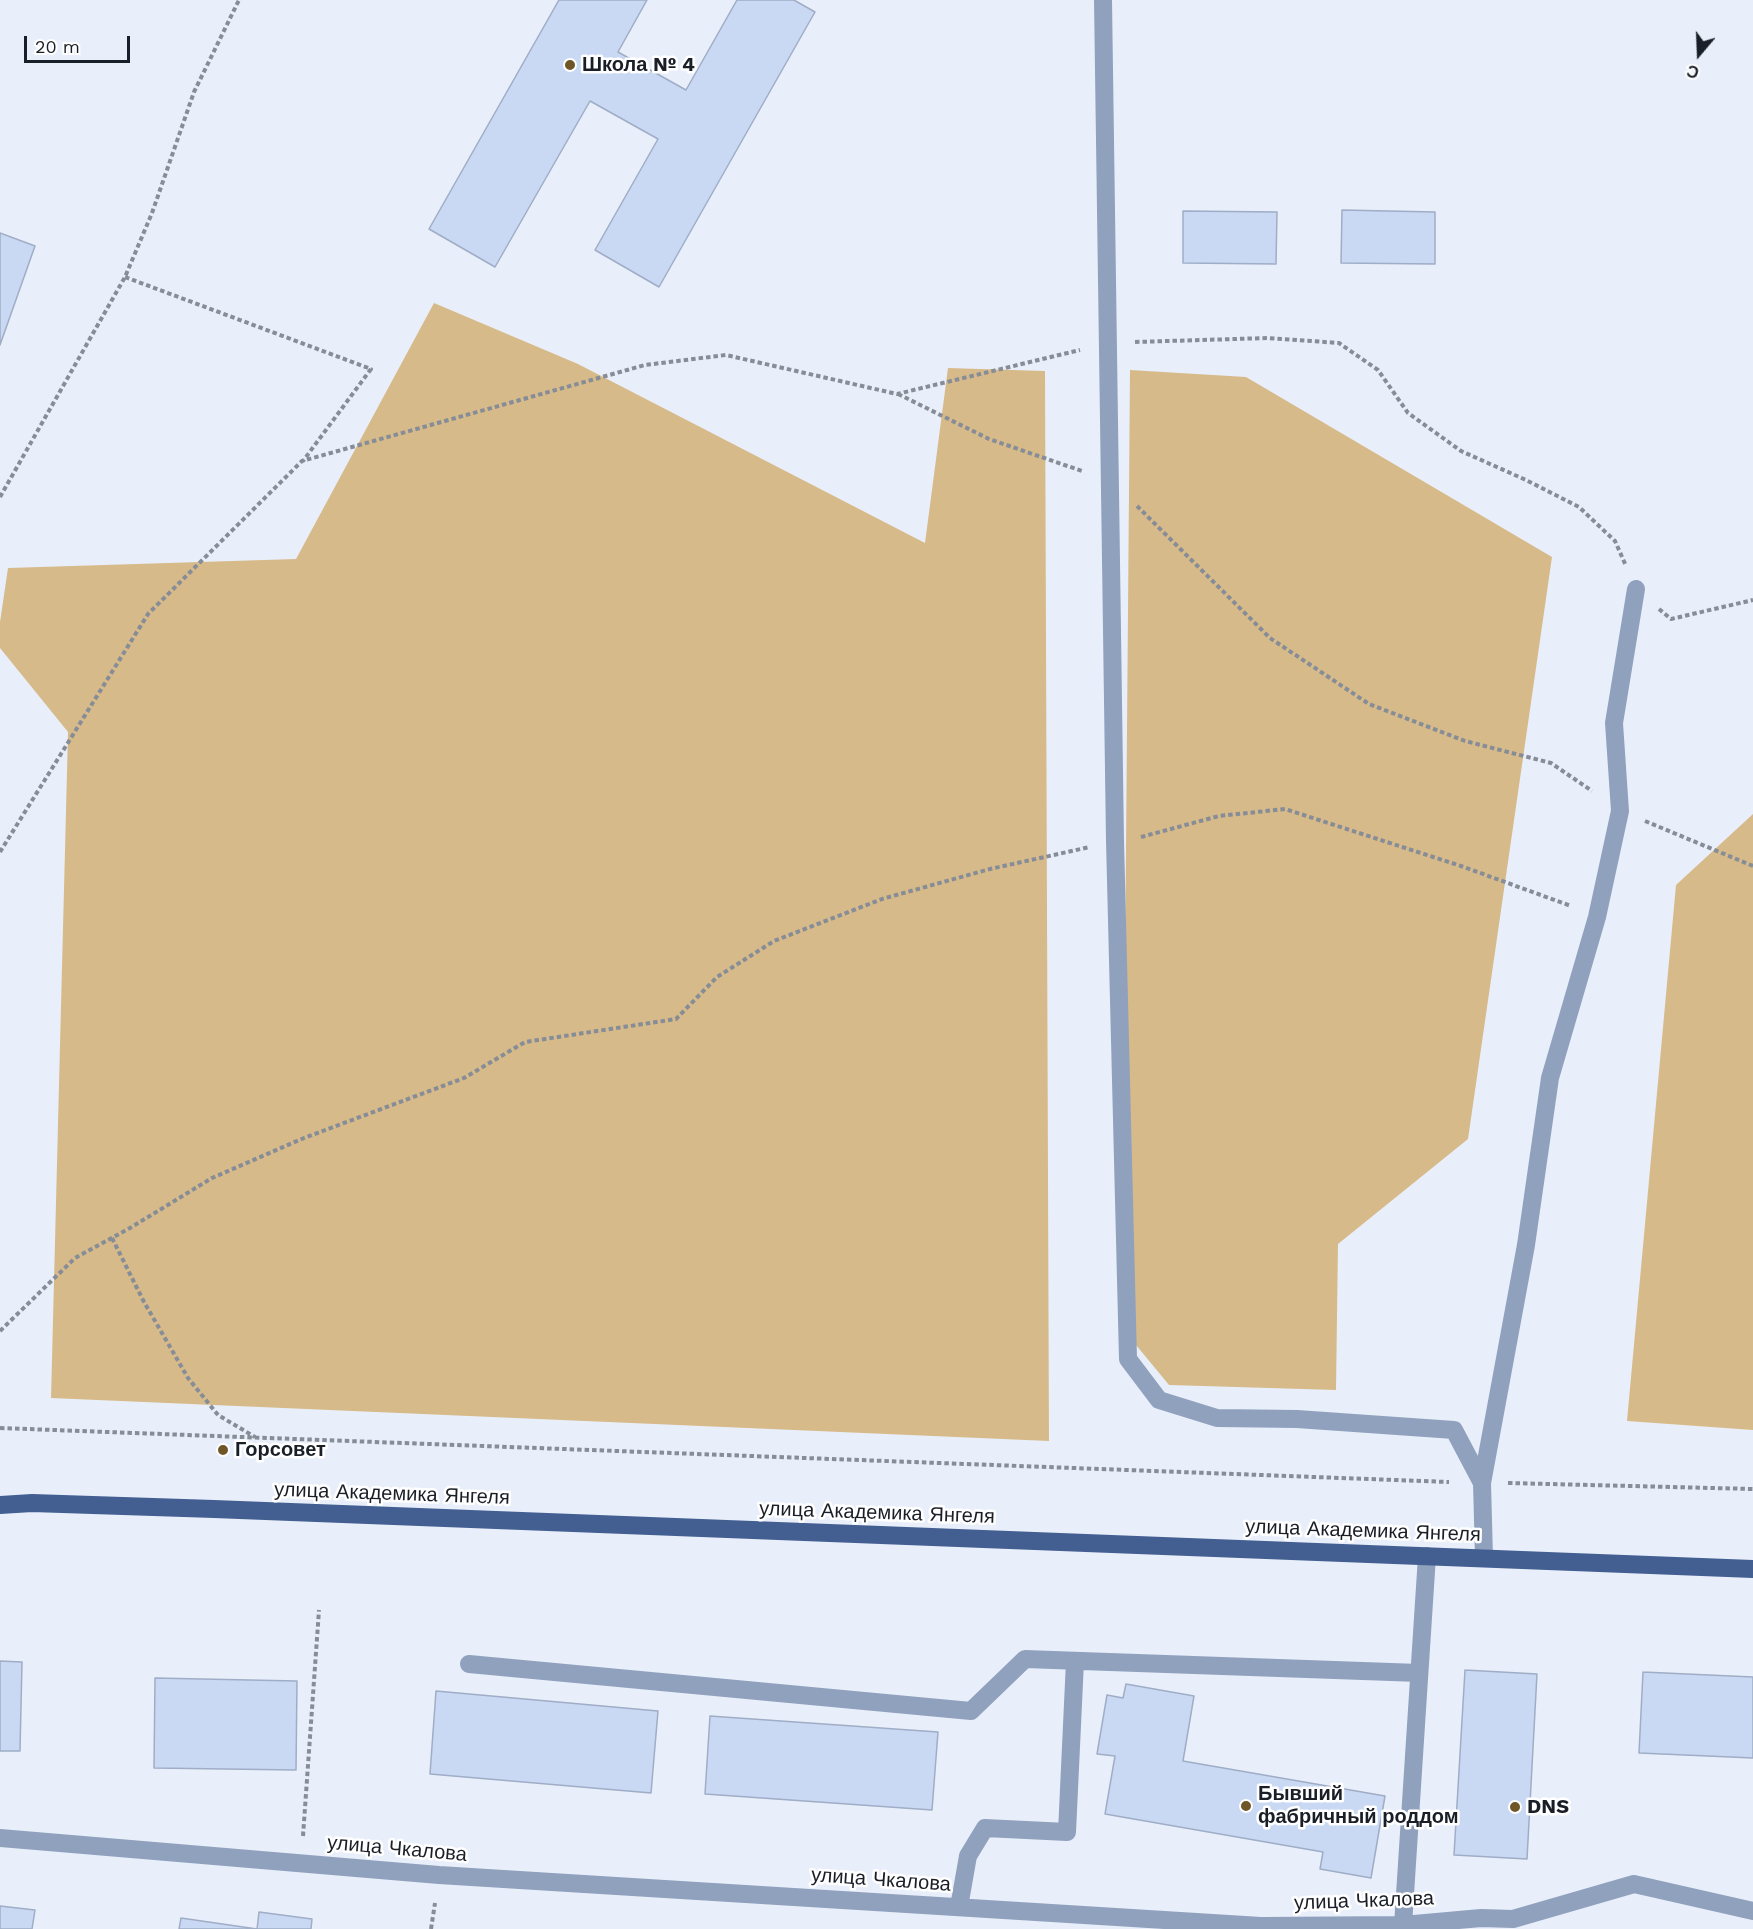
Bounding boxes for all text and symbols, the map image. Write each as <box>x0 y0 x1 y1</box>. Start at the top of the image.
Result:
scale bar <box>27 24 134 62</box>
north arrow <box>1669 24 1729 84</box>
text: 20 m <box>35 36 80 57</box>
place label: Школа № 4 <box>582 53 695 77</box>
marker: Школа № 4 <box>563 58 577 72</box>
text: С <box>1684 61 1702 82</box>
place label: Горсовет <box>235 1438 326 1462</box>
marker: Горсовет <box>216 1443 230 1457</box>
street label: улица Академика Янгеля <box>274 1478 510 1510</box>
street label: улица Академика Янгеля <box>759 1497 995 1529</box>
street label: улица Академика Янгеля <box>1245 1515 1481 1547</box>
place label: Бывший фабричный роддом <box>1258 1782 1459 1829</box>
place label: DNS <box>1527 1795 1569 1819</box>
marker: Бывший фабричный роддом <box>1239 1799 1253 1813</box>
marker: DNS <box>1508 1800 1522 1814</box>
street label: улица Чкалова <box>326 1831 468 1867</box>
street label: улица Чкалова <box>810 1863 952 1897</box>
street label: улица Чкалова <box>1294 1887 1434 1915</box>

